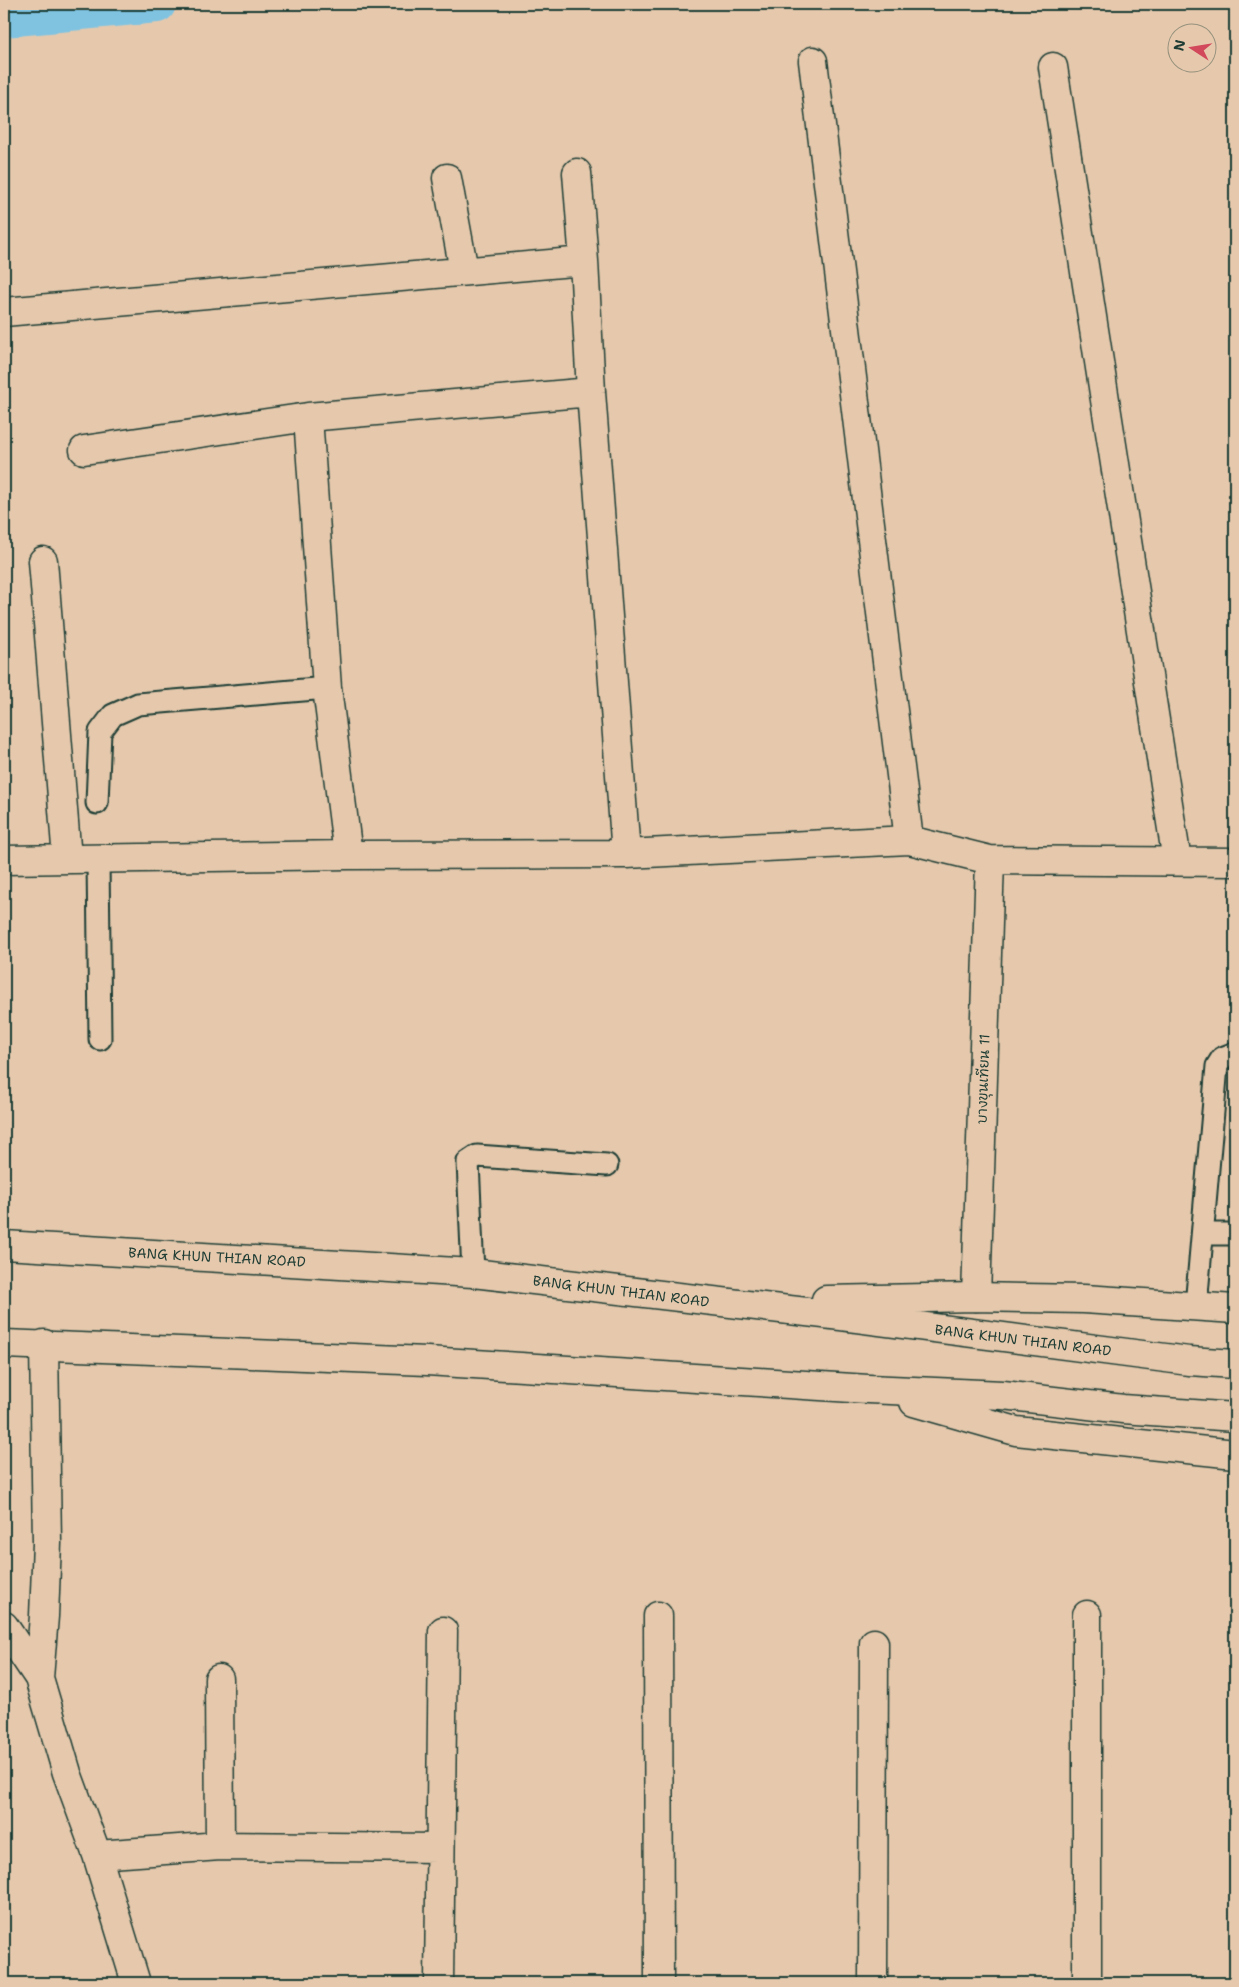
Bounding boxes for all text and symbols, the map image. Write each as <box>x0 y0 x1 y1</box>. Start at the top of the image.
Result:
north arrow <box>1166 22 1216 72</box>
text: N <box>1169 38 1189 53</box>
street label: บางขุนเทียน 11 <box>972 1034 995 1124</box>
street label: BANG KHUN THIAN ROAD <box>128 1243 306 1271</box>
street label: BANG KHUN THIAN ROAD <box>532 1271 710 1311</box>
street label: BANG KHUN THIAN ROAD <box>934 1320 1112 1360</box>

